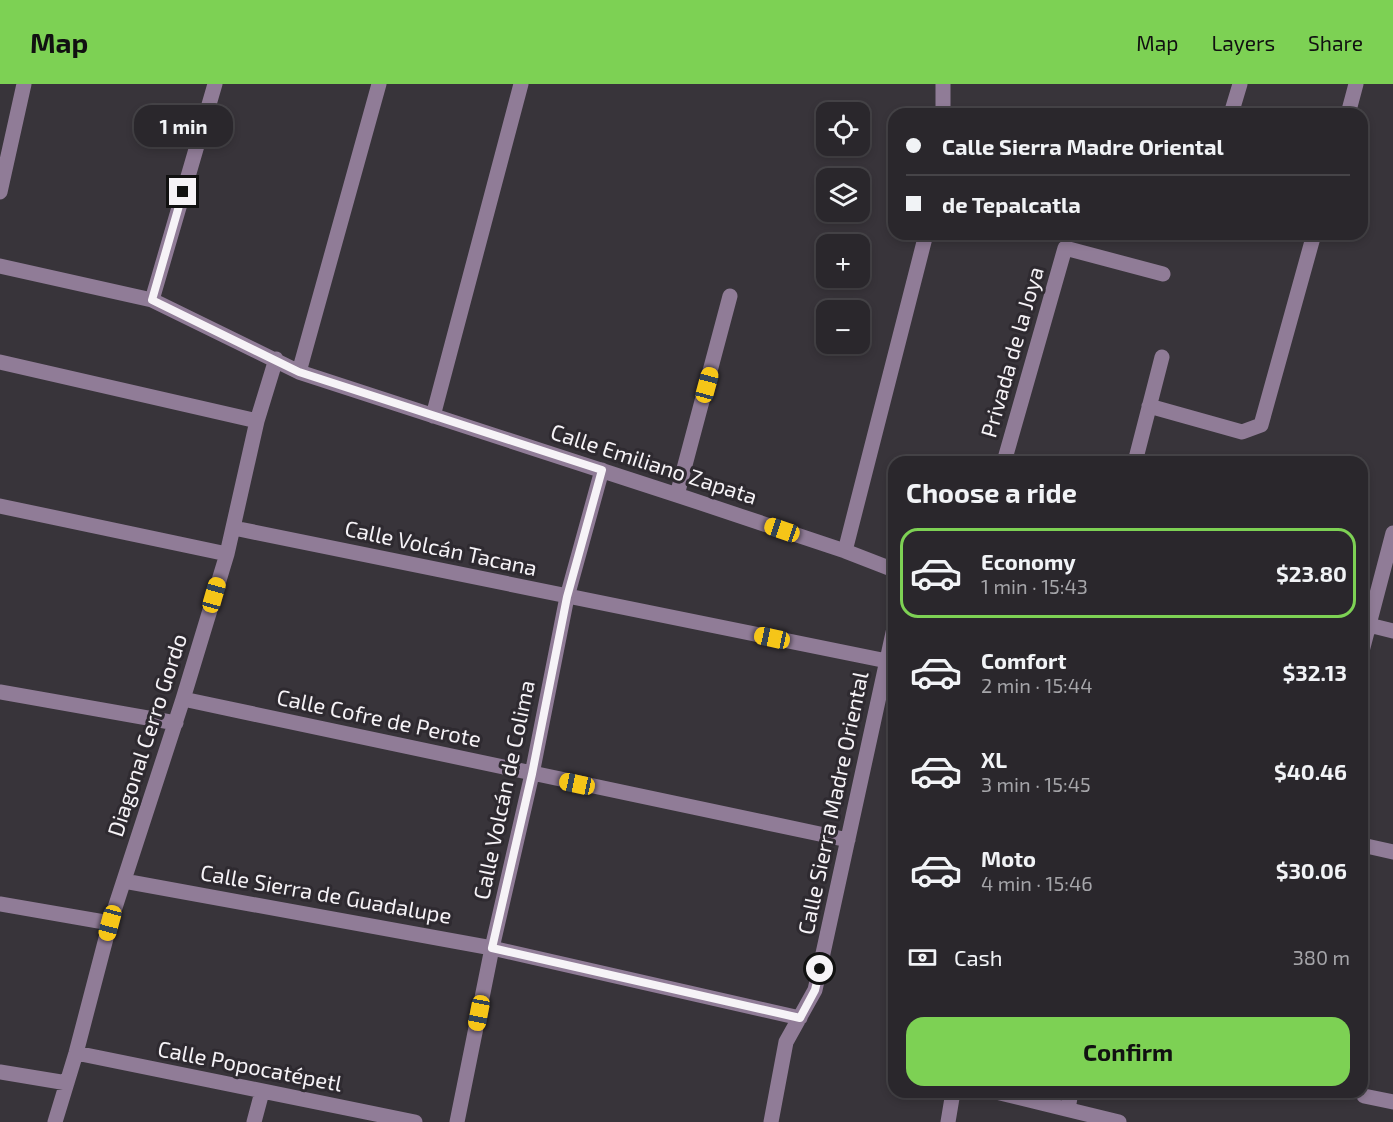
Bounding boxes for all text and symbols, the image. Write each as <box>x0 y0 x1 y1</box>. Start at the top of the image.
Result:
text: Map <box>30 25 88 59</box>
text: Map <box>1136 30 1178 55</box>
text: Layers <box>1211 30 1275 55</box>
text: Share <box>1308 30 1363 55</box>
map controls <box>816 102 870 354</box>
button: locate <box>816 102 870 156</box>
callout: 1 min <box>134 105 232 147</box>
text: 1 min <box>159 114 208 138</box>
text: Calle Sierra Madre Oriental <box>942 133 1224 159</box>
button: layers <box>816 168 870 222</box>
route end <box>169 178 196 205</box>
text: de Tepalcatla <box>942 191 1081 217</box>
button: + <box>816 234 870 288</box>
street label: Privada de la Joya <box>974 263 1048 440</box>
button: − <box>816 300 870 354</box>
car <box>694 365 720 405</box>
street label: Calle Emiliano Zapata <box>548 417 761 509</box>
text: Choose a ride <box>906 476 1077 508</box>
street label: Calle Volcán Tacana <box>343 514 540 580</box>
car <box>762 516 802 544</box>
icon: car <box>909 546 963 600</box>
text: Economy <box>981 548 1076 574</box>
text: $23.80 <box>1276 560 1347 586</box>
text: 1 min · 15:43 <box>981 574 1088 598</box>
car <box>200 575 228 615</box>
car <box>753 625 791 651</box>
street label: Diagonal Cerro Gordo <box>101 630 191 839</box>
icon: car <box>909 645 963 699</box>
text: Comfort <box>981 647 1066 673</box>
text: $32.13 <box>1283 659 1347 685</box>
street label: Calle Sierra Madre Oriental <box>791 668 873 937</box>
text: 2 min · 15:44 <box>981 673 1092 697</box>
street label: Calle Volcán de Colima <box>467 678 539 902</box>
street label: Calle Cofre de Perote <box>275 683 484 751</box>
icon: car <box>909 744 963 798</box>
text: XL <box>981 746 1007 772</box>
text: $40.46 <box>1274 758 1347 784</box>
car <box>558 771 596 797</box>
text: 3 min · 15:45 <box>981 772 1091 796</box>
icon: car <box>909 843 963 897</box>
text: Moto <box>981 845 1036 871</box>
text: $30.06 <box>1276 857 1347 883</box>
street label: Calle Sierra de Guadalupe <box>198 858 454 928</box>
text: 4 min · 15:46 <box>981 871 1093 895</box>
car <box>97 903 123 943</box>
icon: cash <box>906 941 939 974</box>
text: Cash <box>954 944 1003 970</box>
text: 380 m <box>1293 945 1350 969</box>
route start <box>806 955 833 982</box>
car <box>467 994 491 1032</box>
button: Confirm <box>906 1017 1350 1086</box>
street label: Calle Popocatépetl <box>156 1034 345 1096</box>

